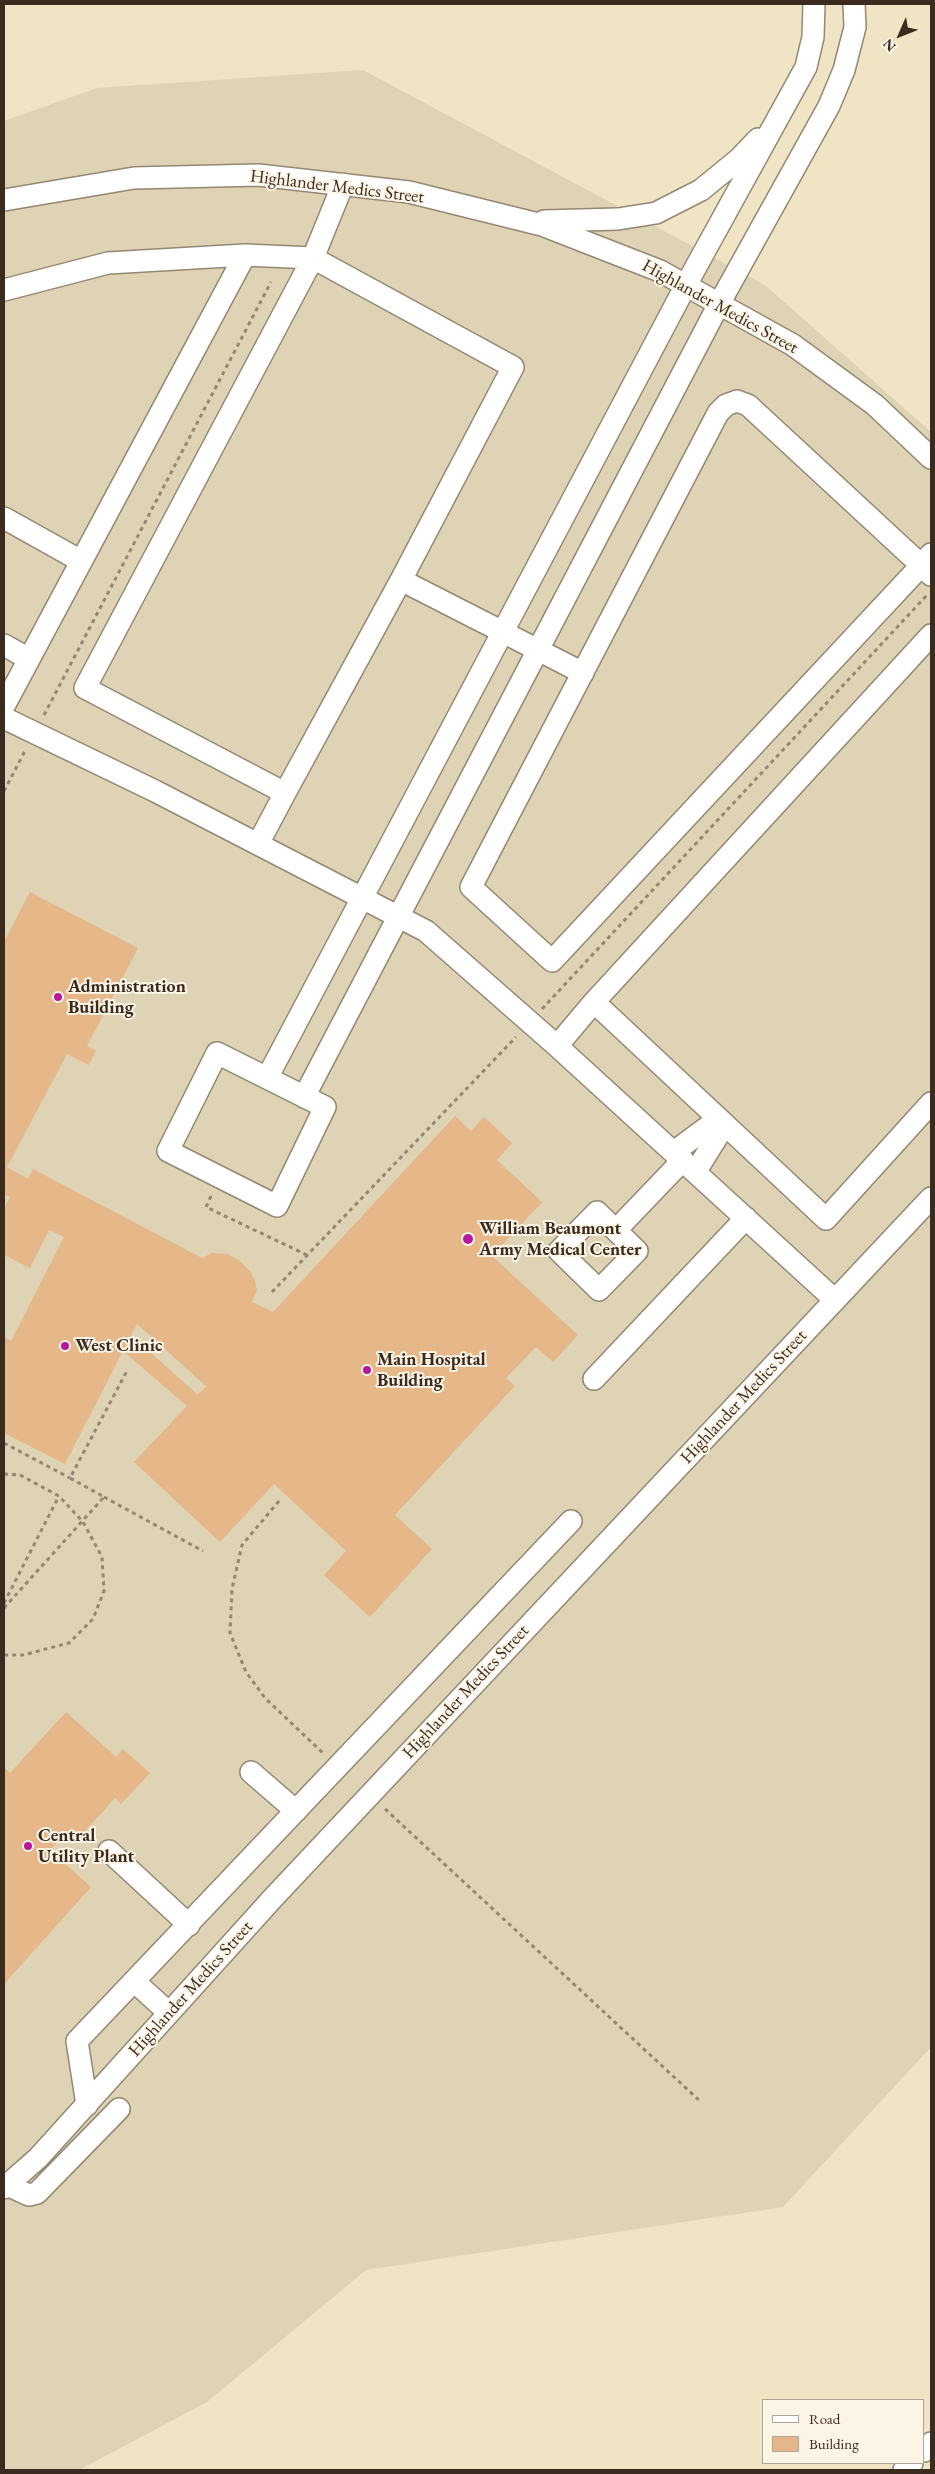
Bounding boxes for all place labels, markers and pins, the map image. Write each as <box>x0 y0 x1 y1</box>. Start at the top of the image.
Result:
place label: Administration Building <box>68 976 186 1019</box>
marker: Administration Building <box>52 991 64 1003</box>
place label: William Beaumont Army Medical Center <box>479 1218 642 1260</box>
marker: William Beaumont Army Medical Center <box>461 1232 475 1246</box>
place label: West Clinic <box>75 1335 162 1357</box>
marker: West Clinic <box>59 1340 71 1352</box>
place label: Main Hospital Building <box>377 1349 486 1392</box>
marker: Main Hospital Building <box>361 1364 373 1376</box>
place label: Central Utility Plant <box>38 1825 134 1868</box>
marker: Central Utility Plant <box>22 1840 34 1852</box>

